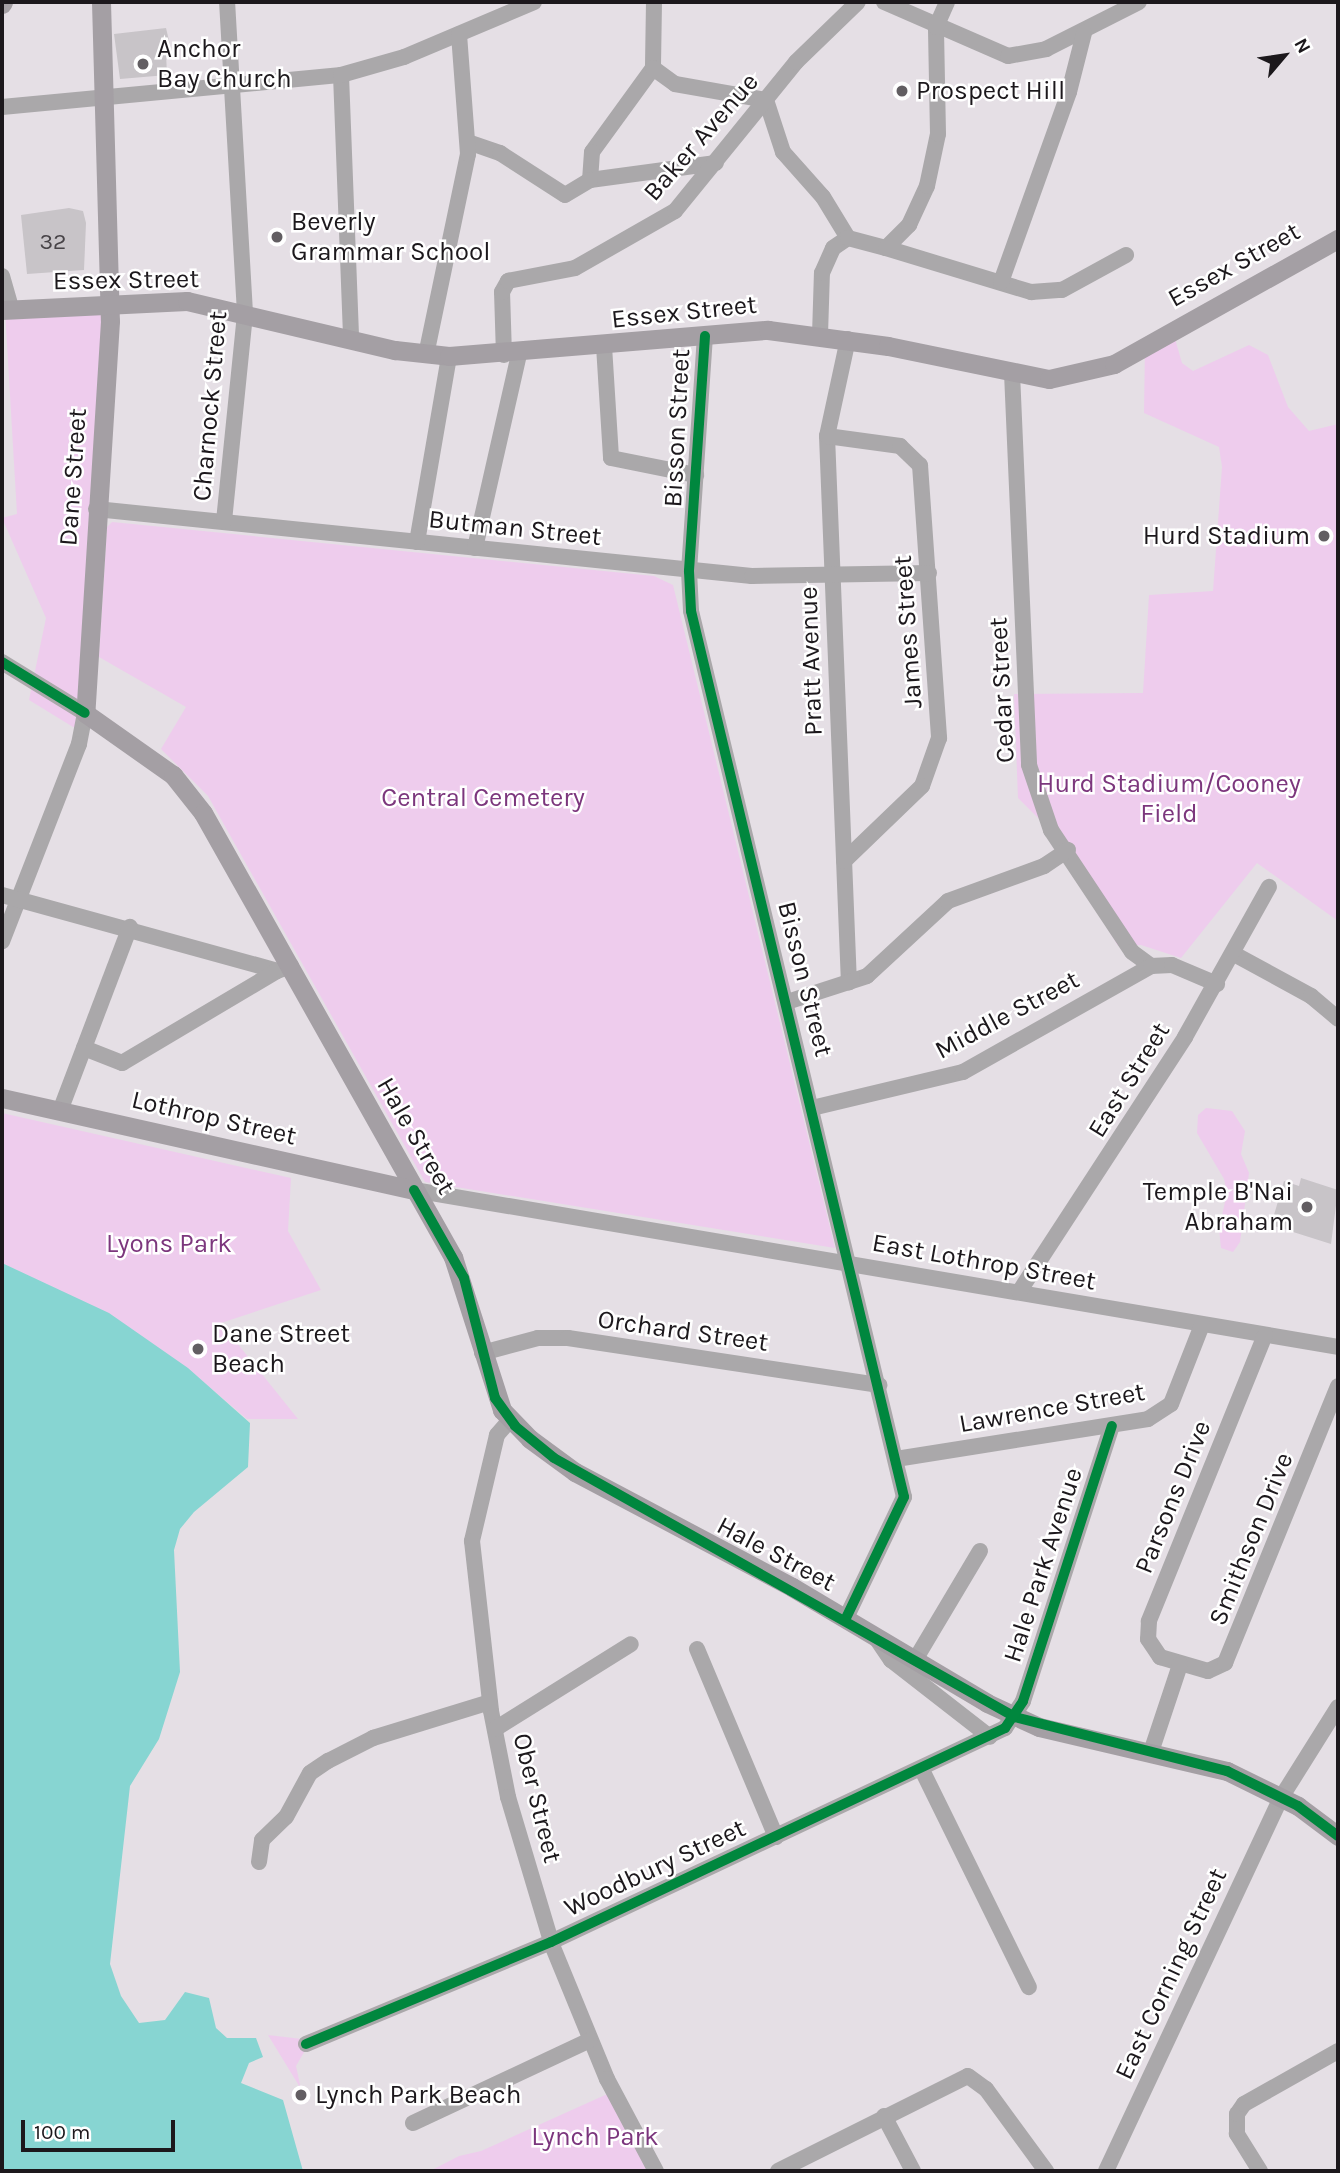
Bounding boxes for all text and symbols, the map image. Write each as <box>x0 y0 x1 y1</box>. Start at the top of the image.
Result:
north arrow <box>1249 21 1319 91</box>
place label: Anchor Bay Church <box>157 33 292 94</box>
text: N <box>1289 35 1315 57</box>
marker: Anchor Bay Church <box>135 56 151 72</box>
street label: Baker Avenue <box>637 67 765 207</box>
place label: Prospect Hill <box>916 75 1065 107</box>
marker: Prospect Hill <box>894 83 910 99</box>
place label: Beverly Grammar School <box>291 206 491 268</box>
street label: Essex Street <box>1163 216 1305 314</box>
house number: 32 <box>40 228 66 256</box>
marker: Beverly Grammar School <box>269 229 285 245</box>
street label: Essex Street <box>53 263 199 297</box>
street label: Essex Street <box>610 289 758 335</box>
street label: Charnock Street <box>186 310 234 502</box>
street label: Bisson Street <box>657 348 697 508</box>
street label: Dane Street <box>53 407 93 547</box>
street label: Butman Street <box>427 503 603 553</box>
place label: Hurd Stadium <box>1143 520 1310 552</box>
marker: Hurd Stadium <box>1316 528 1332 544</box>
street label: James Street <box>887 554 929 710</box>
street label: Pratt Avenue <box>793 586 829 736</box>
street label: Cedar Street <box>983 616 1021 764</box>
park label: Hurd Stadium/Cooney Field <box>1037 768 1301 830</box>
park label: Central Cemetery <box>381 782 585 814</box>
street label: Bisson Street <box>771 898 839 1060</box>
street label: Middle Street <box>930 964 1084 1066</box>
street label: East Street <box>1081 1017 1177 1143</box>
street label: Hale Street <box>370 1072 462 1200</box>
street label: Lothrop Street <box>129 1084 299 1152</box>
place label: Temple B'Nai Abraham <box>1143 1176 1293 1238</box>
marker: Temple B'Nai Abraham <box>1299 1199 1315 1215</box>
street label: East Lothrop Street <box>870 1227 1098 1297</box>
park label: Lyons Park <box>106 1228 232 1260</box>
street label: Orchard Street <box>596 1304 770 1358</box>
place label: Dane Street Beach <box>212 1318 350 1380</box>
marker: Dane Street Beach <box>190 1341 206 1357</box>
street label: Lawrence Street <box>957 1376 1147 1440</box>
street label: Parsons Drive <box>1128 1416 1218 1578</box>
street label: Smithson Drive <box>1202 1448 1300 1630</box>
street label: Hale Park Avenue <box>997 1464 1089 1666</box>
street label: Hale Street <box>711 1510 841 1598</box>
street label: Ober Street <box>506 1730 568 1866</box>
street label: Woodbury Street <box>559 1812 751 1924</box>
street label: East Corning Street <box>1108 1863 1234 2085</box>
place label: Lynch Park Beach <box>315 2079 521 2111</box>
marker: Lynch Park Beach <box>293 2087 309 2103</box>
scale bar <box>24 2106 178 2150</box>
text: 100 m <box>34 2120 91 2144</box>
park label: Lynch Park <box>531 2121 659 2153</box>

